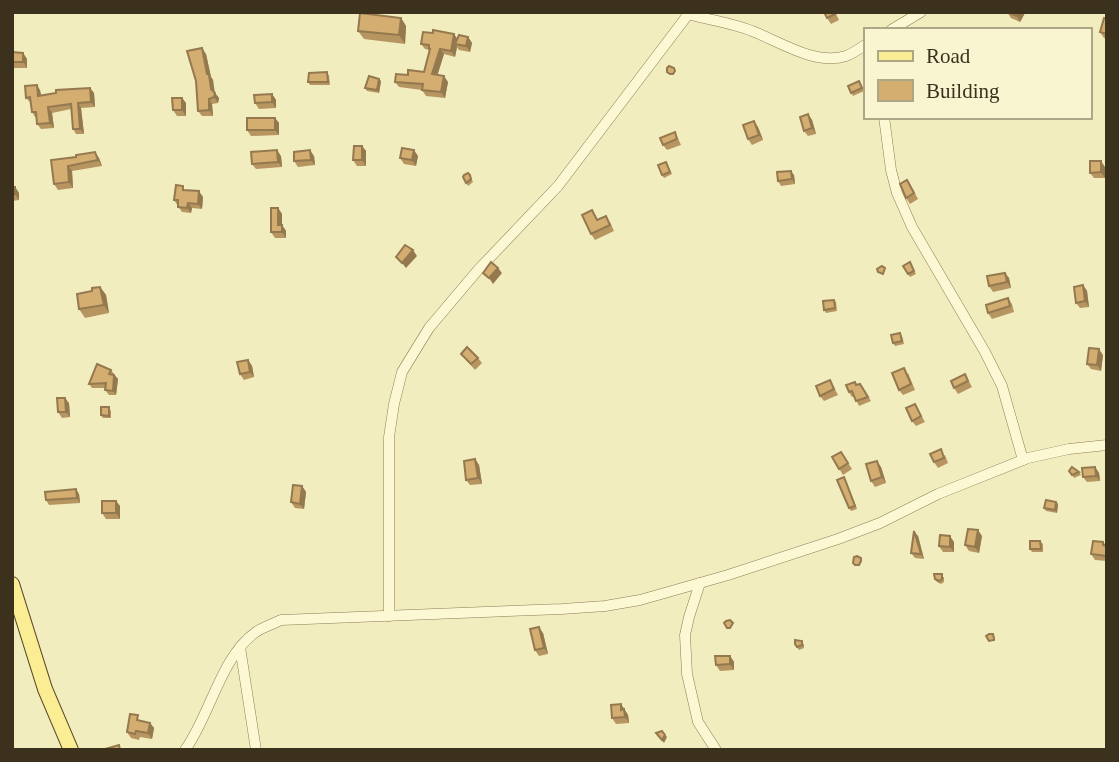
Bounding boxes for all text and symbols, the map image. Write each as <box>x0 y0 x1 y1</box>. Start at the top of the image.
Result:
legend <box>864 28 1091 119</box>
text: Road <box>926 44 971 68</box>
text: Building <box>926 79 1000 103</box>

